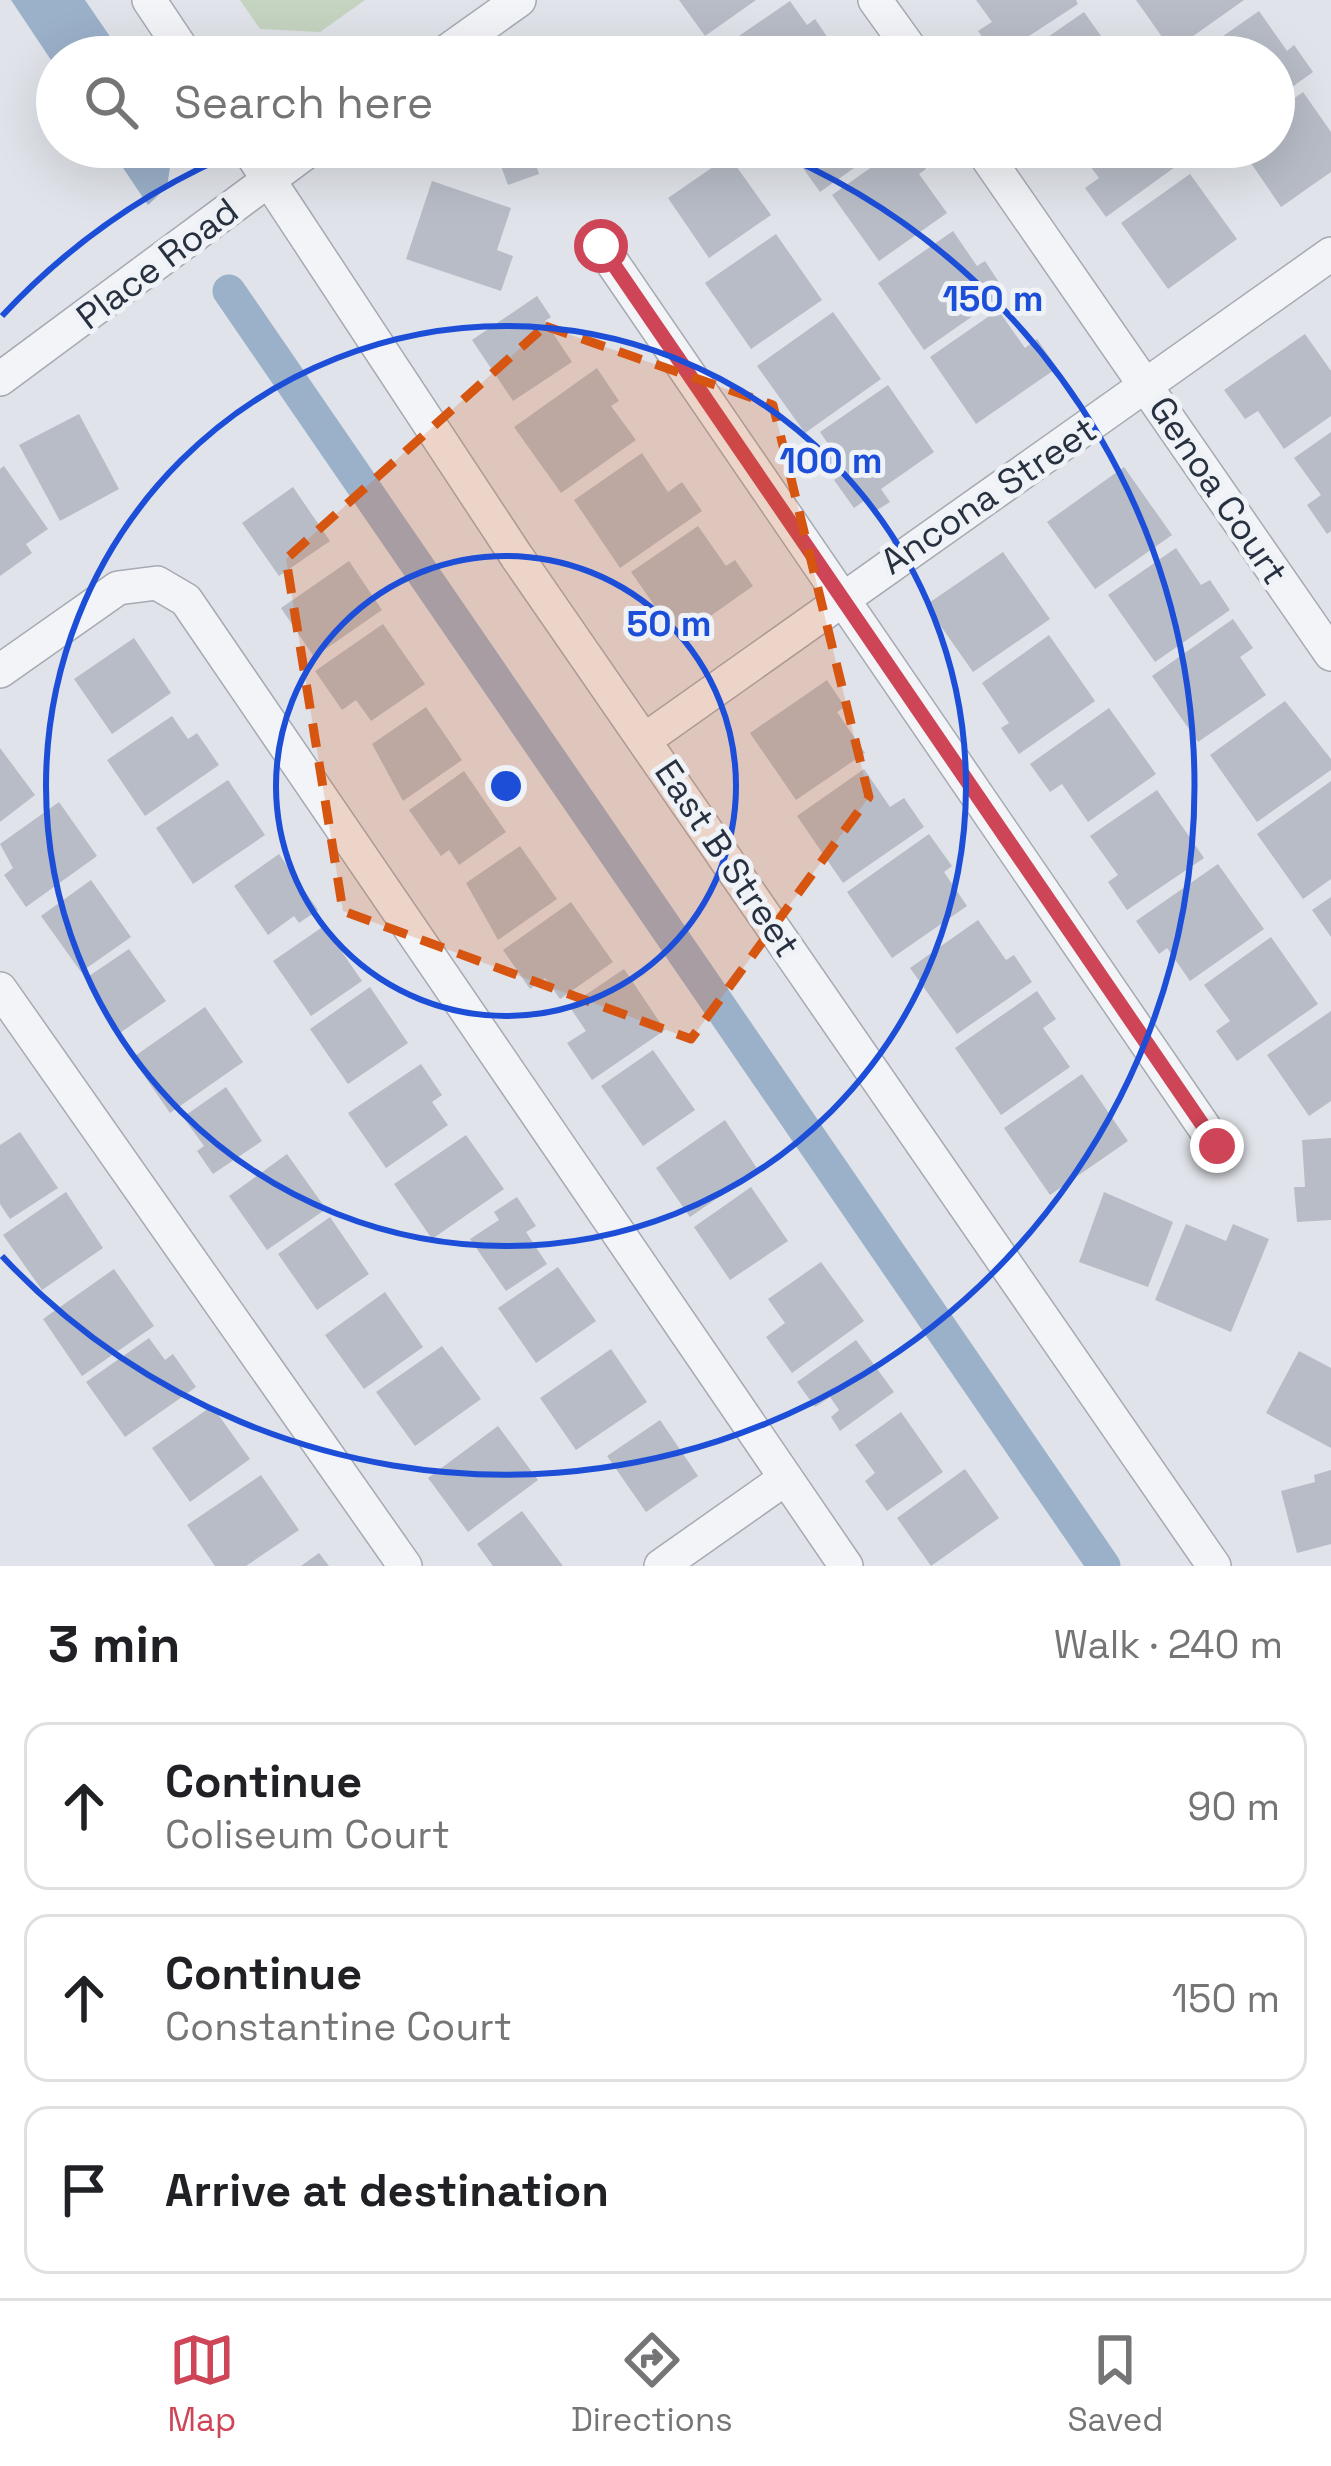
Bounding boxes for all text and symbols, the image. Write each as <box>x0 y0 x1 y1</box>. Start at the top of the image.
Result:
search box <box>36 36 1295 168</box>
icon: search <box>78 69 144 135</box>
text: Search here <box>174 74 433 131</box>
street label: Place Road <box>67 188 248 340</box>
route start <box>574 219 628 273</box>
text: 150 m <box>942 276 1044 322</box>
street label: Genoa Court <box>1138 388 1298 593</box>
street label: Ancona Street <box>872 407 1105 585</box>
text: 100 m <box>780 438 882 484</box>
text: 50 m <box>627 601 711 647</box>
street label: East B Street <box>644 751 810 966</box>
centre of rings <box>485 765 527 807</box>
route end <box>1190 1119 1244 1173</box>
text: 3 min <box>48 1612 181 1677</box>
text: Walk · 240 m <box>1054 1620 1283 1669</box>
text: Continue <box>165 1753 362 1810</box>
icon: ahead <box>51 1773 117 1839</box>
text: 90 m <box>1188 1782 1280 1831</box>
text: Coliseum Court <box>165 1810 450 1859</box>
text: Continue <box>165 1945 362 2002</box>
icon: ahead <box>51 1965 117 2031</box>
text: 150 m <box>1172 1974 1280 2023</box>
text: Constantine Court <box>165 2002 512 2051</box>
icon: arrive <box>51 2157 117 2223</box>
text: Arrive at destination <box>165 2162 609 2219</box>
tab: Map <box>167 2327 236 2441</box>
tab: Directions <box>571 2327 733 2441</box>
tab: Saved <box>1067 2327 1164 2441</box>

